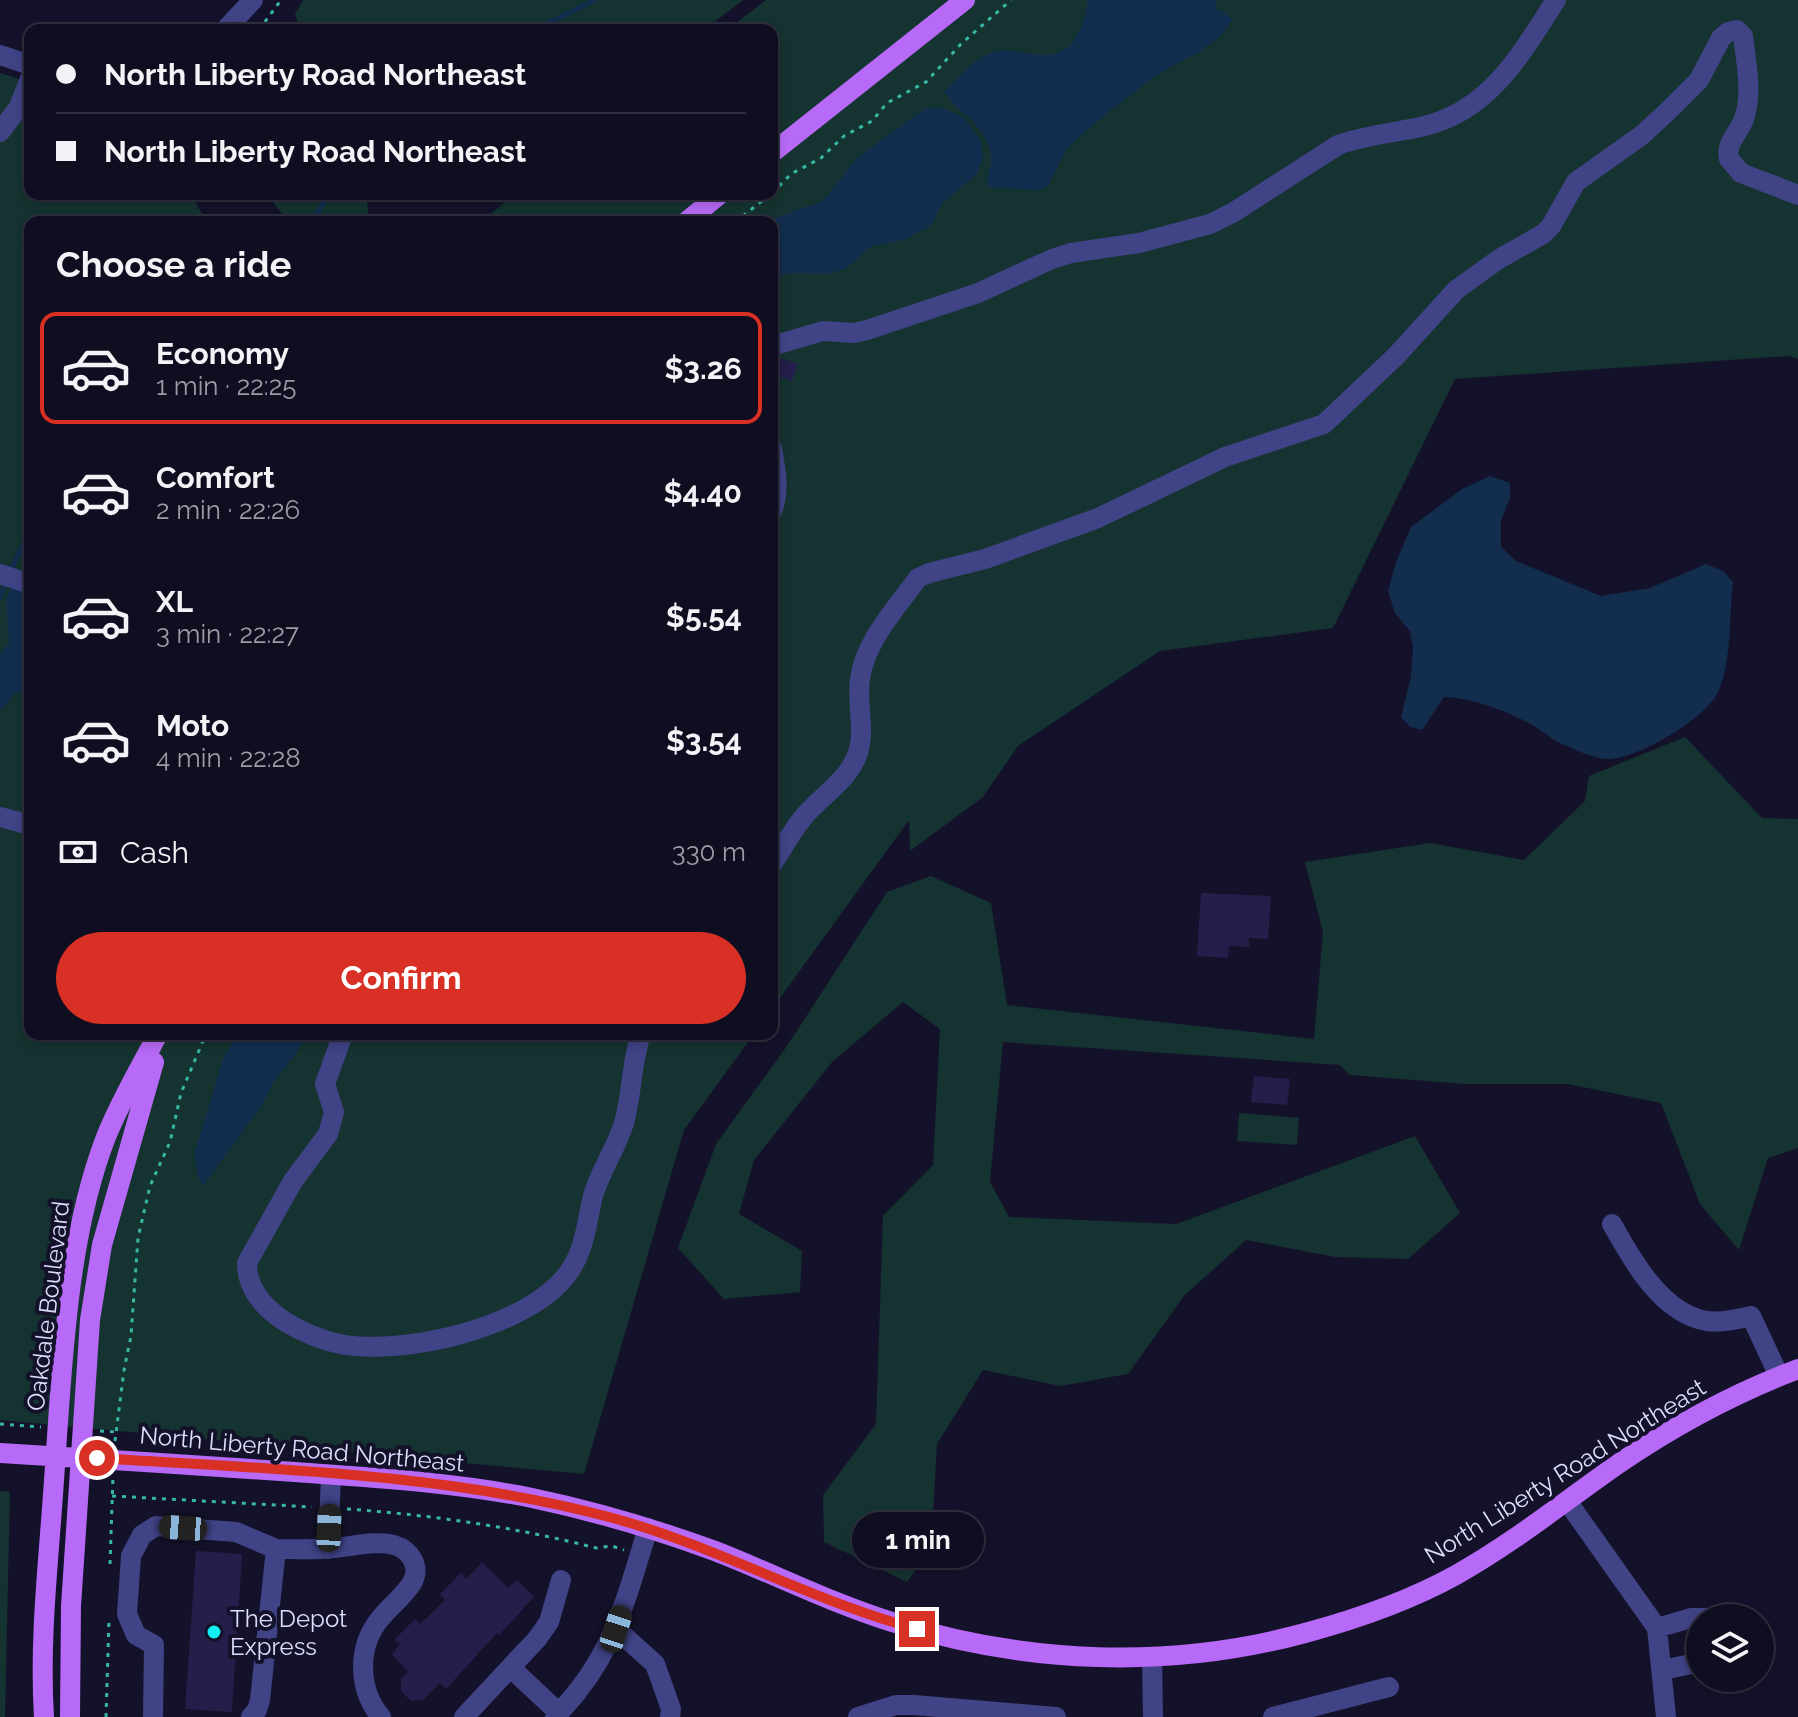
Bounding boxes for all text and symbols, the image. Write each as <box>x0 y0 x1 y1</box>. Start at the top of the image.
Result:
text: North Liberty Road Northeast <box>104 57 526 92</box>
text: North Liberty Road Northeast <box>104 134 526 169</box>
text: Choose a ride <box>56 243 291 285</box>
icon: car <box>60 332 132 404</box>
text: Economy <box>156 336 289 371</box>
text: $3.26 <box>665 351 742 386</box>
text: 1 min · 22:25 <box>156 371 296 401</box>
icon: car <box>60 456 132 528</box>
text: Comfort <box>156 460 275 495</box>
text: $4.40 <box>664 475 742 510</box>
text: 2 min · 22:26 <box>156 495 300 525</box>
icon: car <box>60 580 132 652</box>
text: XL <box>156 584 193 619</box>
text: $5.54 <box>666 599 742 634</box>
text: 3 min · 22:27 <box>156 619 299 649</box>
icon: car <box>60 704 132 776</box>
text: Moto <box>156 708 229 743</box>
text: $3.54 <box>666 723 742 758</box>
text: 4 min · 22:28 <box>156 743 301 773</box>
icon: cash <box>56 830 100 874</box>
text: Cash <box>120 835 189 870</box>
text: 330 m <box>672 837 746 867</box>
button: Confirm <box>56 932 746 1024</box>
street label: Oakdale Boulevard <box>21 1199 75 1413</box>
street label: North Liberty Road Northeast <box>1419 1372 1711 1570</box>
street label: North Liberty Road Northeast <box>138 1420 466 1478</box>
route start <box>79 1440 115 1476</box>
car <box>316 1504 342 1552</box>
callout: 1 min <box>851 1513 983 1569</box>
car <box>158 1514 208 1542</box>
text: 1 min <box>885 1525 951 1555</box>
car <box>597 1602 635 1656</box>
place label: The Depot Express <box>230 1604 347 1661</box>
map controls <box>1686 1604 1774 1692</box>
button: layers <box>1686 1604 1774 1692</box>
route end <box>899 1611 935 1647</box>
marker: The Depot Express <box>205 1623 223 1641</box>

